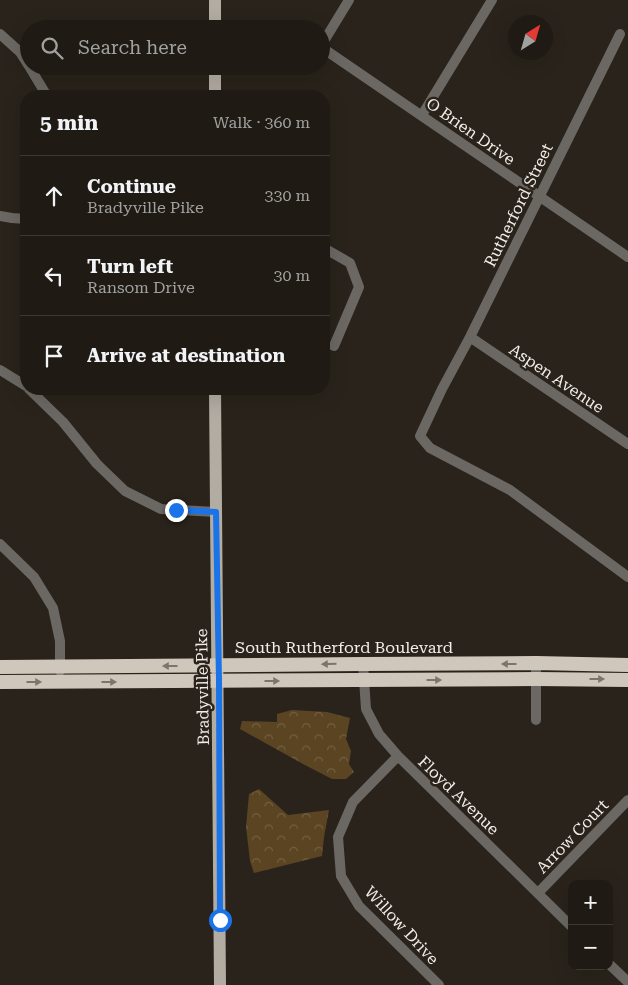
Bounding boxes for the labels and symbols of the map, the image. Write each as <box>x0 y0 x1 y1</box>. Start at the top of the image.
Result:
north arrow <box>508 15 553 60</box>
street label: O Brien Drive <box>423 94 519 169</box>
street label: Rutherford Street <box>480 140 557 270</box>
street label: Aspen Avenue <box>506 340 608 417</box>
route end <box>165 499 188 522</box>
street label: Bradyville Pike <box>192 628 213 746</box>
street label: South Rutherford Boulevard <box>235 638 453 657</box>
one-way arrow <box>501 660 517 668</box>
one-way arrow <box>321 661 337 669</box>
one-way arrow <box>161 662 177 670</box>
one-way arrow <box>589 675 605 683</box>
one-way arrow <box>427 676 443 684</box>
one-way arrow <box>264 677 280 685</box>
one-way arrow <box>27 678 43 686</box>
one-way arrow <box>102 678 118 686</box>
street label: Floyd Avenue <box>414 752 503 839</box>
street label: Arrow Court <box>532 796 612 877</box>
street label: Willow Drive <box>361 882 443 968</box>
route start <box>209 909 232 932</box>

